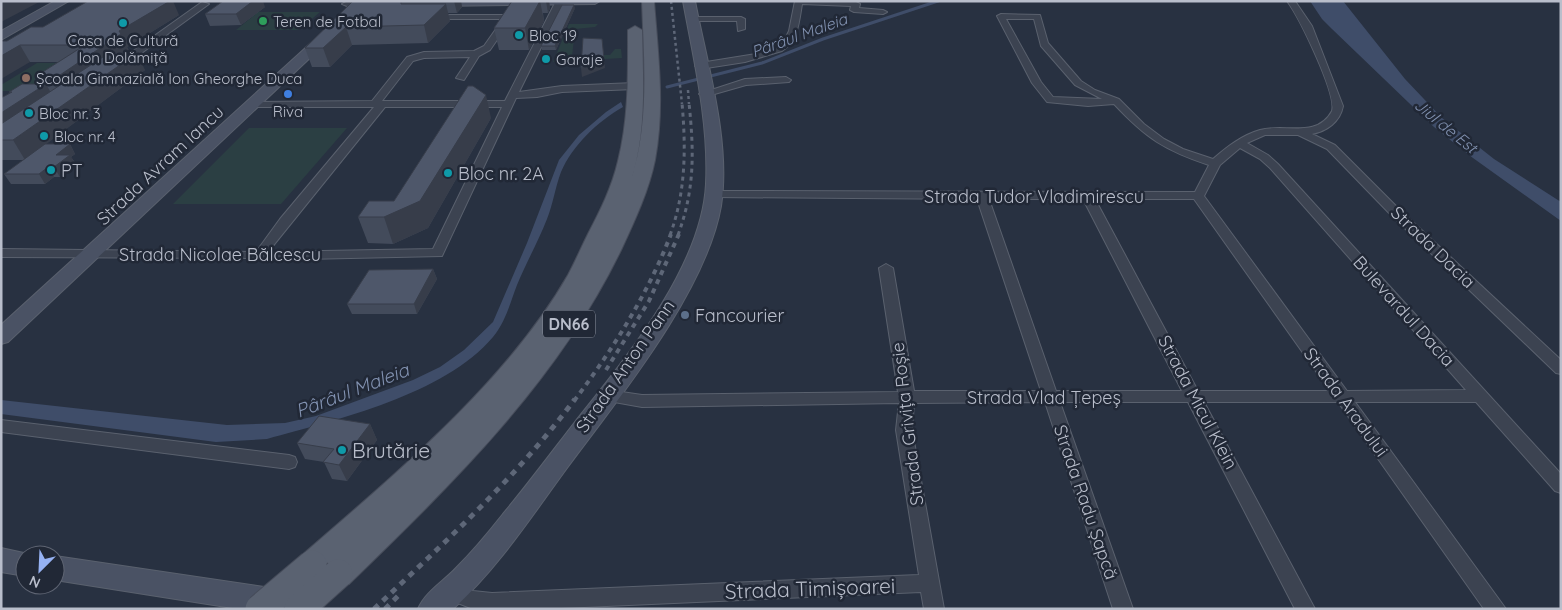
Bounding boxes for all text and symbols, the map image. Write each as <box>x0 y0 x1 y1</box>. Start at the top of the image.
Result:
water label: Pârâul Maleia <box>748 8 851 62</box>
place label: Teren de Fotbal <box>273 12 381 31</box>
marker: Teren de Fotbal <box>257 15 269 27</box>
marker: Casa de Cultură Ion Dolămiță <box>117 17 129 29</box>
place label: Bloc 19 <box>529 26 577 45</box>
marker: Bloc 19 <box>513 29 525 41</box>
place label: Casa de Cultură Ion Dolămiță <box>68 31 178 67</box>
place label: Garaje <box>556 50 603 69</box>
marker: Garaje <box>540 53 552 65</box>
place label: Școala Gimnazială Ion Gheorghe Duca <box>36 69 302 88</box>
marker: Școala Gimnazială Ion Gheorghe Duca <box>20 72 32 84</box>
marker: Riva <box>282 88 294 100</box>
water label: Jiul de Est <box>1411 95 1483 158</box>
street label: Strada Avram Iancu <box>92 100 228 230</box>
place label: Riva <box>273 102 303 121</box>
place label: Bloc nr. 3 <box>39 104 101 123</box>
marker: Bloc nr. 3 <box>23 107 35 119</box>
place label: Bloc nr. 4 <box>54 127 116 146</box>
marker: Bloc nr. 4 <box>38 130 50 142</box>
place label: PT <box>61 159 83 182</box>
place label: Bloc nr. 2A <box>458 162 544 185</box>
marker: PT <box>45 164 57 176</box>
marker: Bloc nr. 2A <box>442 167 454 179</box>
street label: Strada Tudor Vladimirescu <box>924 185 1144 208</box>
street label: Strada Dacia <box>1386 201 1480 293</box>
street label: Strada Nicolae Bălcescu <box>119 243 321 266</box>
street label: Bulevardul Dacia <box>1348 251 1460 371</box>
street label: Strada Anton Pann <box>571 295 679 437</box>
place label: Fancourier <box>695 304 785 327</box>
marker: Fancourier <box>679 309 691 321</box>
road number: DN66 <box>543 310 595 338</box>
street label: Strada Micul Klein <box>1153 331 1243 473</box>
street label: Strada Grivița Roșie <box>886 341 928 507</box>
street label: Strada Aradului <box>1299 343 1393 461</box>
water label: Pârâul Maleia <box>292 357 413 423</box>
street label: Strada Vlad Țepeș <box>967 386 1121 409</box>
street label: Strada Radu Șapcă <box>1049 422 1123 582</box>
place label: Brutărie <box>352 437 430 463</box>
marker: Brutărie <box>336 444 348 456</box>
north arrow <box>15 545 65 595</box>
text: N <box>26 572 43 592</box>
street label: Strada Timișoarei <box>724 572 896 604</box>

